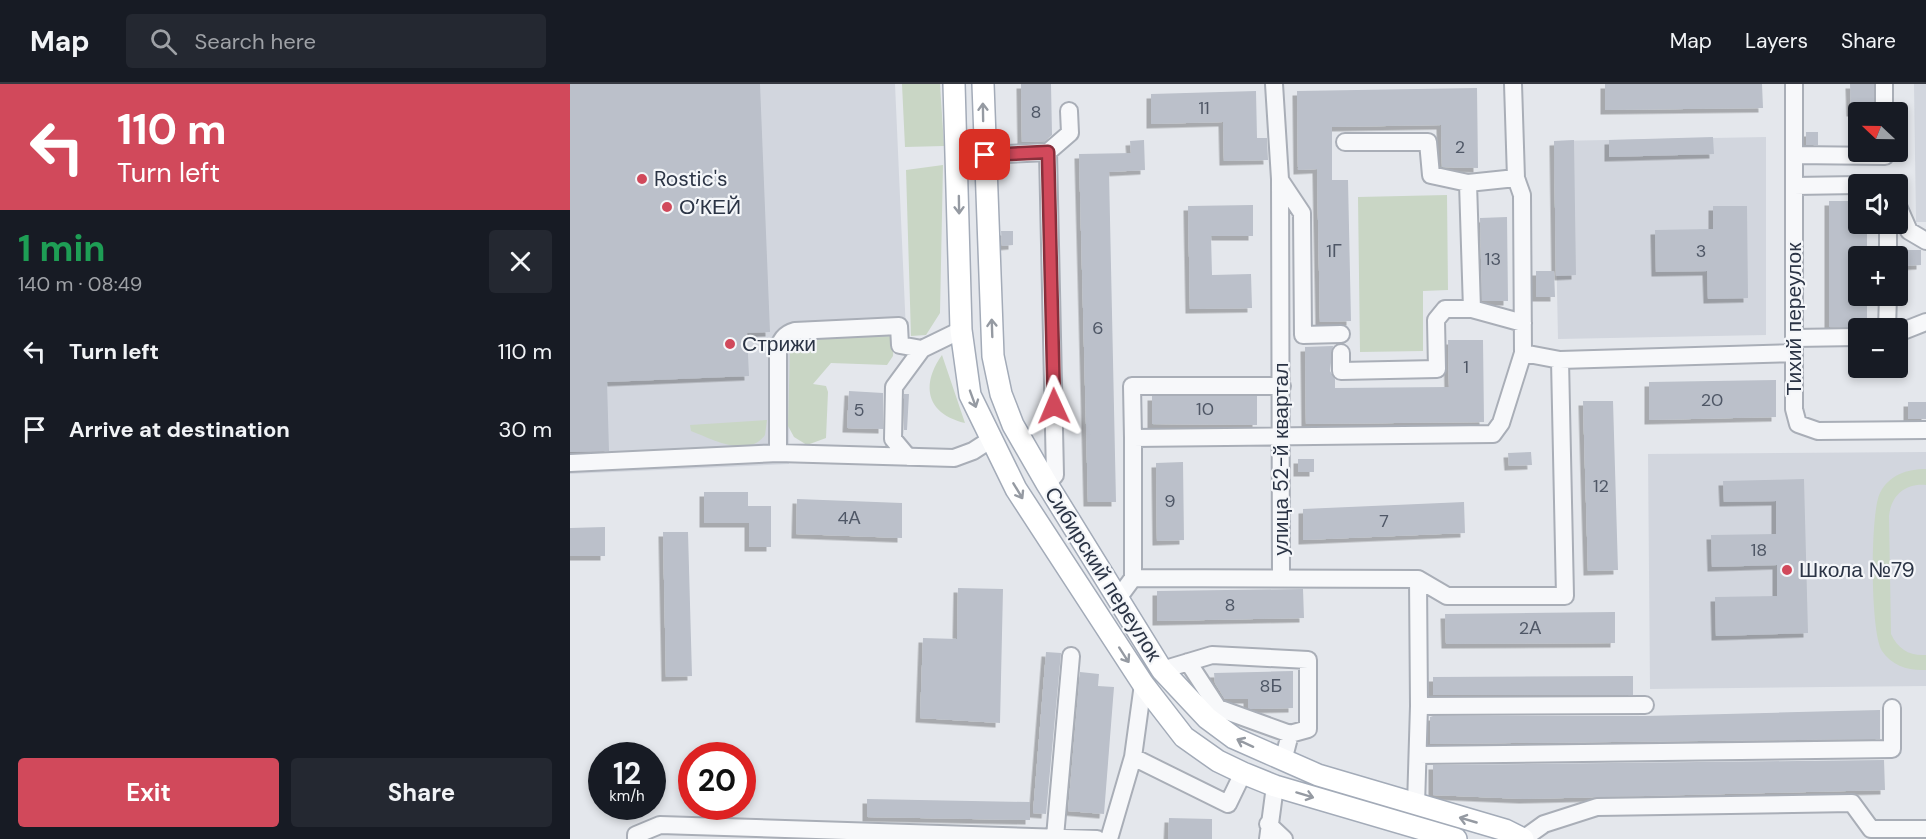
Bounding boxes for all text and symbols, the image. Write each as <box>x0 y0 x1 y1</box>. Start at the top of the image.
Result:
search box <box>126 14 546 68</box>
text: Map <box>30 23 90 60</box>
icon: search <box>147 25 180 58</box>
text: Search here <box>195 27 316 56</box>
text: Map <box>1670 27 1712 55</box>
text: Layers <box>1745 27 1808 55</box>
text: Share <box>1841 27 1896 55</box>
house number: 11 <box>1198 96 1210 120</box>
house number: 8 <box>1031 100 1041 124</box>
text: 110 m <box>117 102 227 157</box>
north arrow <box>1848 102 1908 162</box>
map controls <box>1848 102 1908 378</box>
one-way arrow <box>977 103 989 123</box>
icon: left <box>18 108 96 186</box>
pin <box>959 129 1010 180</box>
house number: 2 <box>1455 135 1465 159</box>
icon: arrive <box>968 138 1001 171</box>
text: Turn left <box>117 155 220 190</box>
place label: Rostic's <box>654 165 728 193</box>
marker: Rostic's <box>635 172 649 186</box>
button: sound <box>1848 174 1908 234</box>
place label: О’КЕЙ <box>679 193 741 221</box>
one-way arrow <box>953 195 965 215</box>
marker: О’КЕЙ <box>660 200 674 214</box>
text: 1 min <box>18 225 106 272</box>
button: close <box>489 230 552 293</box>
house number: 1Г <box>1326 239 1342 263</box>
house number: 3 <box>1696 239 1706 263</box>
street label: Тихий переулок <box>1780 242 1808 395</box>
button: + <box>1848 246 1908 306</box>
house number: 13 <box>1485 247 1501 271</box>
text: 140 m · 08:49 <box>18 271 142 297</box>
house number: 6 <box>1092 316 1104 340</box>
one-way arrow <box>986 318 997 338</box>
button: − <box>1848 318 1908 378</box>
place label: Стрижи <box>742 330 816 358</box>
icon: left <box>18 335 51 368</box>
text: Turn left <box>69 337 159 366</box>
text: 110 m <box>498 337 552 366</box>
marker: Стрижи <box>723 337 737 351</box>
house number: 1 <box>1463 355 1469 379</box>
street label: улица 52-й квартал <box>1267 363 1295 555</box>
position arrow <box>1022 374 1086 438</box>
house number: 20 <box>1701 388 1723 412</box>
one-way arrow <box>968 389 979 408</box>
house number: 10 <box>1196 397 1214 421</box>
house number: 5 <box>854 398 864 422</box>
icon: arrive <box>18 413 51 446</box>
text: Arrive at destination <box>69 415 290 444</box>
text: 30 m <box>498 415 552 444</box>
house number: 12 <box>1593 474 1609 498</box>
one-way arrow <box>1012 482 1024 499</box>
street label: Сибирский переулок <box>1038 482 1168 667</box>
house number: 9 <box>1164 489 1176 513</box>
house number: 4А <box>838 506 860 530</box>
house number: 7 <box>1379 509 1389 533</box>
house number: 18 <box>1751 538 1767 562</box>
place label: Школа №79 <box>1799 556 1915 584</box>
marker: Школа №79 <box>1780 563 1794 577</box>
house number: 8 <box>1225 593 1235 617</box>
house number: 2А <box>1519 616 1541 640</box>
one-way arrow <box>1118 646 1130 662</box>
house number: 8Б <box>1260 674 1282 698</box>
one-way arrow <box>1236 736 1254 748</box>
speed limit sign: 20 <box>678 742 756 820</box>
text: 12 <box>613 754 641 793</box>
button: Exit <box>18 758 279 827</box>
button: Share <box>291 758 552 827</box>
text: km/h <box>609 786 645 806</box>
one-way arrow <box>1295 790 1314 801</box>
one-way arrow <box>1459 814 1478 825</box>

